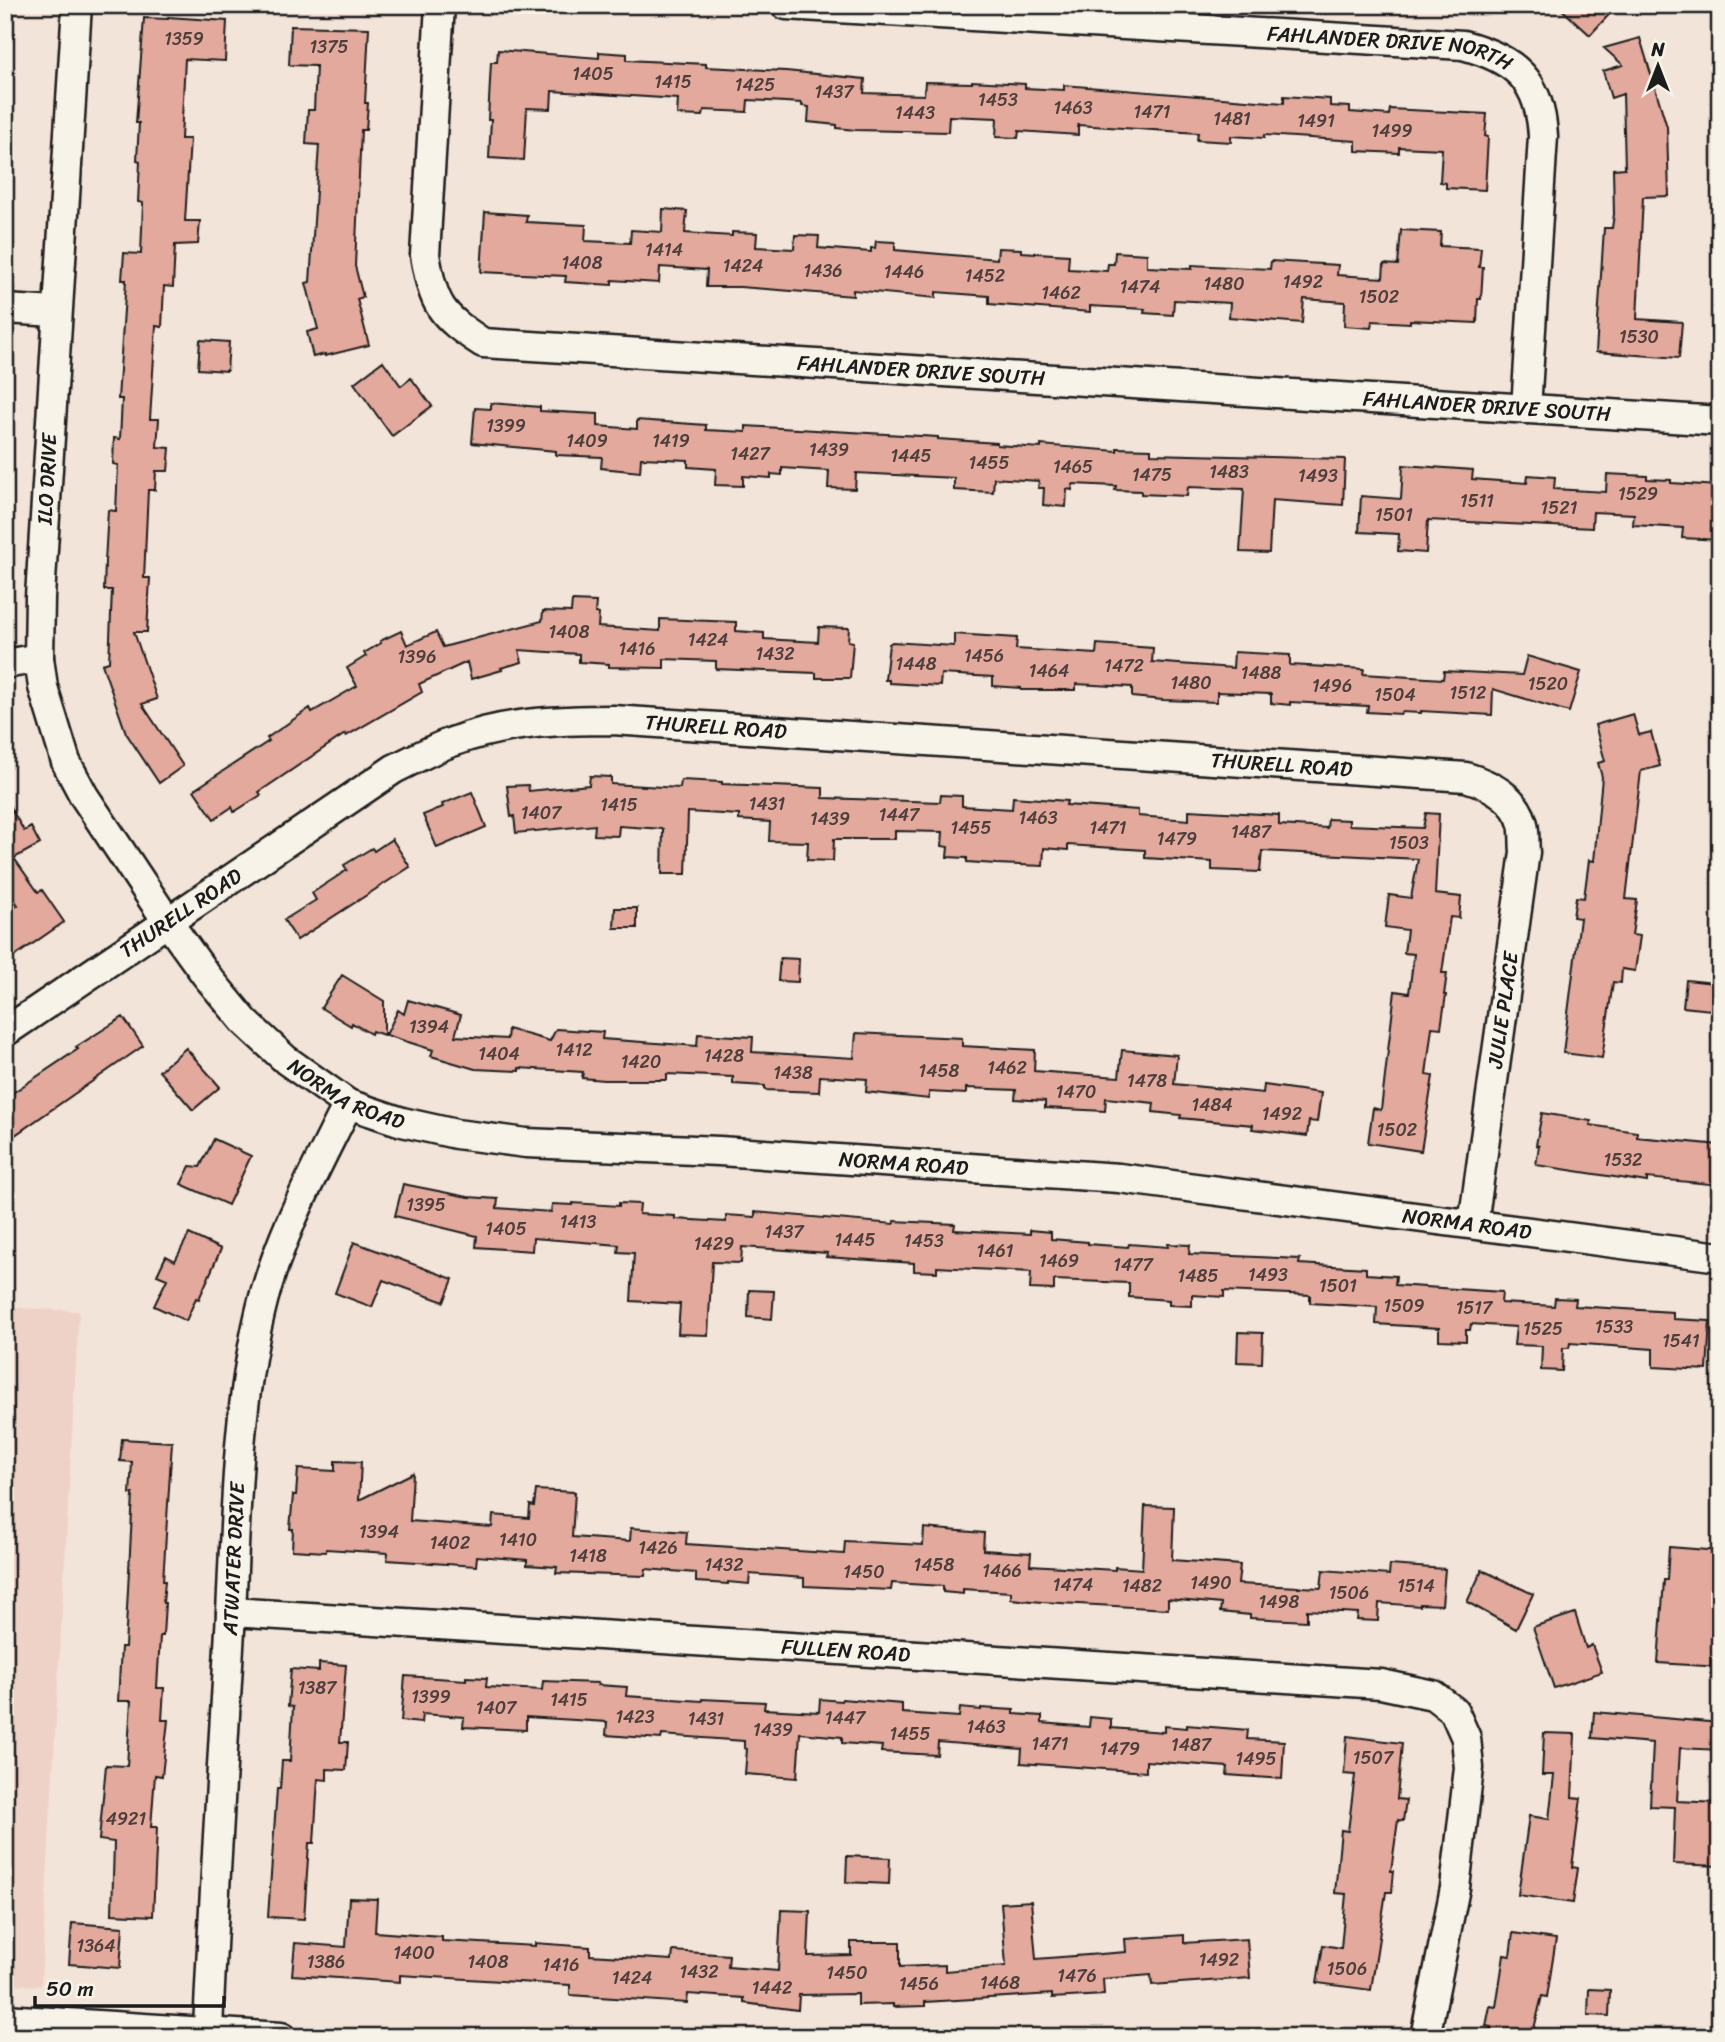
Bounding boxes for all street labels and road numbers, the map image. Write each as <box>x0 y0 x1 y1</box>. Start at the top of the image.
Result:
street label: FAHLANDER DRIVE NORTH <box>1266 14 1521 81</box>
street label: FAHLANDER DRIVE SOUTH <box>796 344 1047 397</box>
street label: FAHLANDER DRIVE SOUTH <box>1362 380 1612 433</box>
street label: ILO DRIVE <box>26 431 68 527</box>
street label: THURELL ROAD <box>644 703 788 751</box>
street label: THURELL ROAD <box>1209 741 1354 788</box>
street label: THURELL ROAD <box>111 858 250 969</box>
street label: JULIE PLACE <box>1476 948 1530 1072</box>
street label: NORMA ROAD <box>279 1047 410 1141</box>
street label: NORMA ROAD <box>838 1140 970 1187</box>
street label: NORMA ROAD <box>1400 1196 1534 1251</box>
street label: ATWATER DRIVE <box>211 1480 256 1637</box>
street label: FULLEN ROAD <box>780 1627 912 1674</box>

